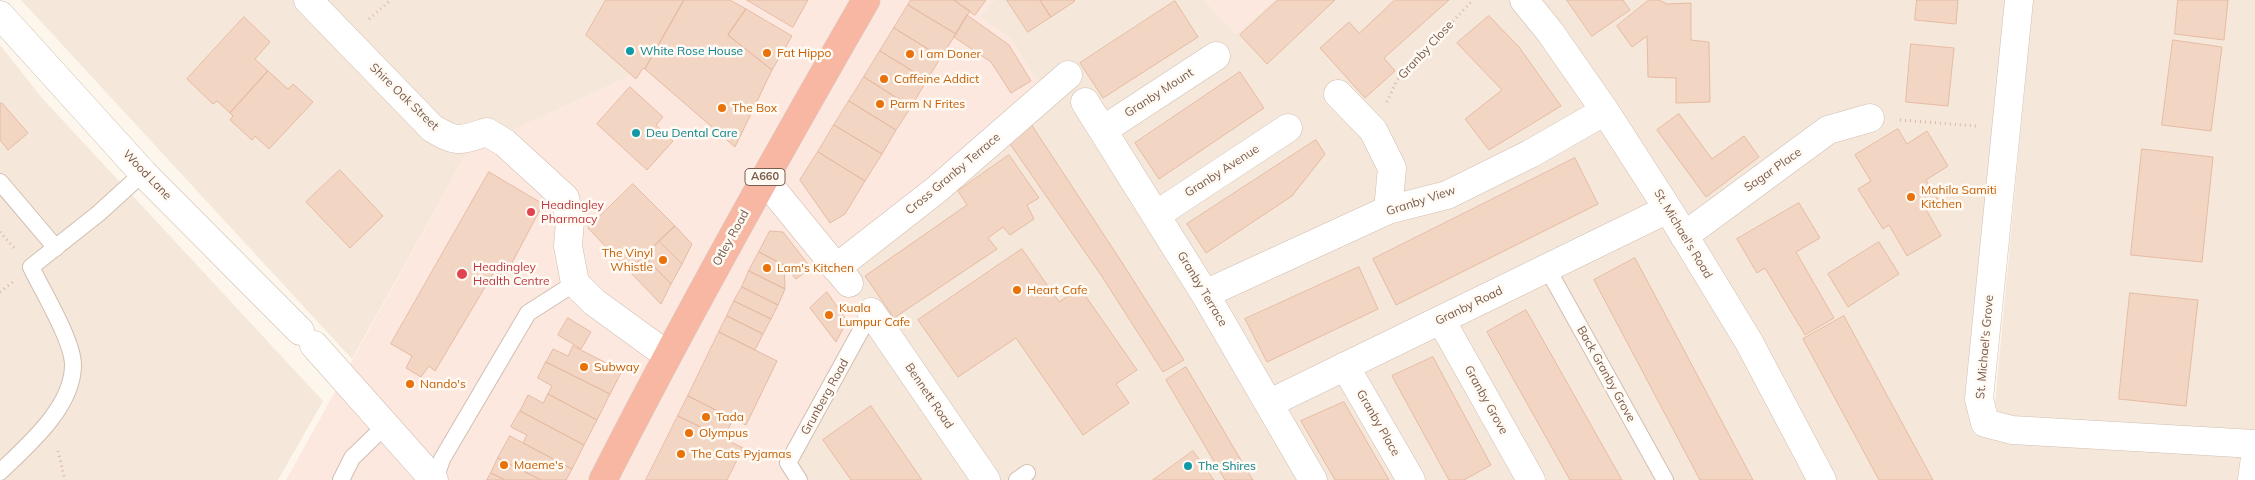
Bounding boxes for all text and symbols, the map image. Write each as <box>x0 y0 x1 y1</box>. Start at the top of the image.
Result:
street label: Granby Close <box>1395 18 1457 82</box>
place label: White Rose House <box>640 44 743 58</box>
marker: White Rose House <box>624 45 636 57</box>
place label: Fat Hippo <box>777 46 831 60</box>
marker: Fat Hippo <box>761 47 773 59</box>
place label: I am Doner <box>920 47 981 61</box>
marker: I am Doner <box>904 48 916 60</box>
street label: Shire Oak Street <box>367 60 441 134</box>
street label: Granby Mount <box>1122 65 1196 121</box>
place label: Caffeine Addict <box>894 72 979 86</box>
marker: Caffeine Addict <box>878 73 890 85</box>
place label: Parm N Frites <box>890 97 965 111</box>
marker: Parm N Frites <box>874 98 886 110</box>
place label: The Box <box>732 101 777 115</box>
marker: The Box <box>716 102 728 114</box>
place label: Deu Dental Care <box>646 126 737 140</box>
marker: Deu Dental Care <box>630 127 642 139</box>
street label: Cross Granby Terrace <box>903 130 1003 218</box>
street label: Granby Avenue <box>1182 142 1262 200</box>
street label: Sagar Place <box>1742 145 1804 195</box>
street label: Wood Lane <box>120 147 174 203</box>
road number: A660 <box>745 168 785 186</box>
street label: Granby View <box>1385 183 1457 219</box>
place label: Mahila Samiti Kitchen <box>1921 183 1997 211</box>
street label: St. Michael's Road <box>1651 187 1715 281</box>
marker: Mahila Samiti Kitchen <box>1905 191 1917 203</box>
place label: Headingley Pharmacy <box>541 198 604 226</box>
marker: Headingley Pharmacy <box>525 206 537 218</box>
street label: Otley Road <box>710 208 752 268</box>
place label: The Vinyl Whistle <box>602 246 653 274</box>
street label: Granby Terrace <box>1174 249 1230 329</box>
marker: The Vinyl Whistle <box>657 254 669 266</box>
place label: Headingley Health Centre <box>473 260 549 288</box>
place label: Lam's Kitchen <box>777 261 854 275</box>
marker: Lam's Kitchen <box>761 262 773 274</box>
marker: Headingley Health Centre <box>455 267 469 281</box>
place label: Heart Cafe <box>1027 283 1088 297</box>
street label: Granby Road <box>1433 283 1505 329</box>
marker: Heart Cafe <box>1011 284 1023 296</box>
street label: St. Michael's Grove <box>1973 294 1997 400</box>
place label: Kuala Lumpur Cafe <box>839 301 910 329</box>
marker: Kuala Lumpur Cafe <box>823 309 835 321</box>
street label: Back Granby Grove <box>1574 324 1638 424</box>
street label: Grunberg Road <box>798 356 852 438</box>
place label: Subway <box>594 360 639 374</box>
street label: Bennett Road <box>902 360 956 432</box>
marker: Subway <box>578 361 590 373</box>
street label: Granby Grove <box>1461 363 1511 437</box>
place label: Nando's <box>420 377 466 391</box>
marker: Nando's <box>404 378 416 390</box>
street label: Granby Place <box>1353 387 1403 459</box>
place label: Tada <box>716 410 744 424</box>
marker: Tada <box>700 411 712 423</box>
place label: Olympus <box>699 426 748 440</box>
marker: Olympus <box>683 427 695 439</box>
place label: The Cats Pyjamas <box>691 447 791 461</box>
marker: The Cats Pyjamas <box>675 448 687 460</box>
place label: Maeme's <box>514 458 564 472</box>
marker: Maeme's <box>498 459 510 471</box>
place label: The Shires <box>1198 459 1256 473</box>
marker: The Shires <box>1182 460 1194 472</box>

